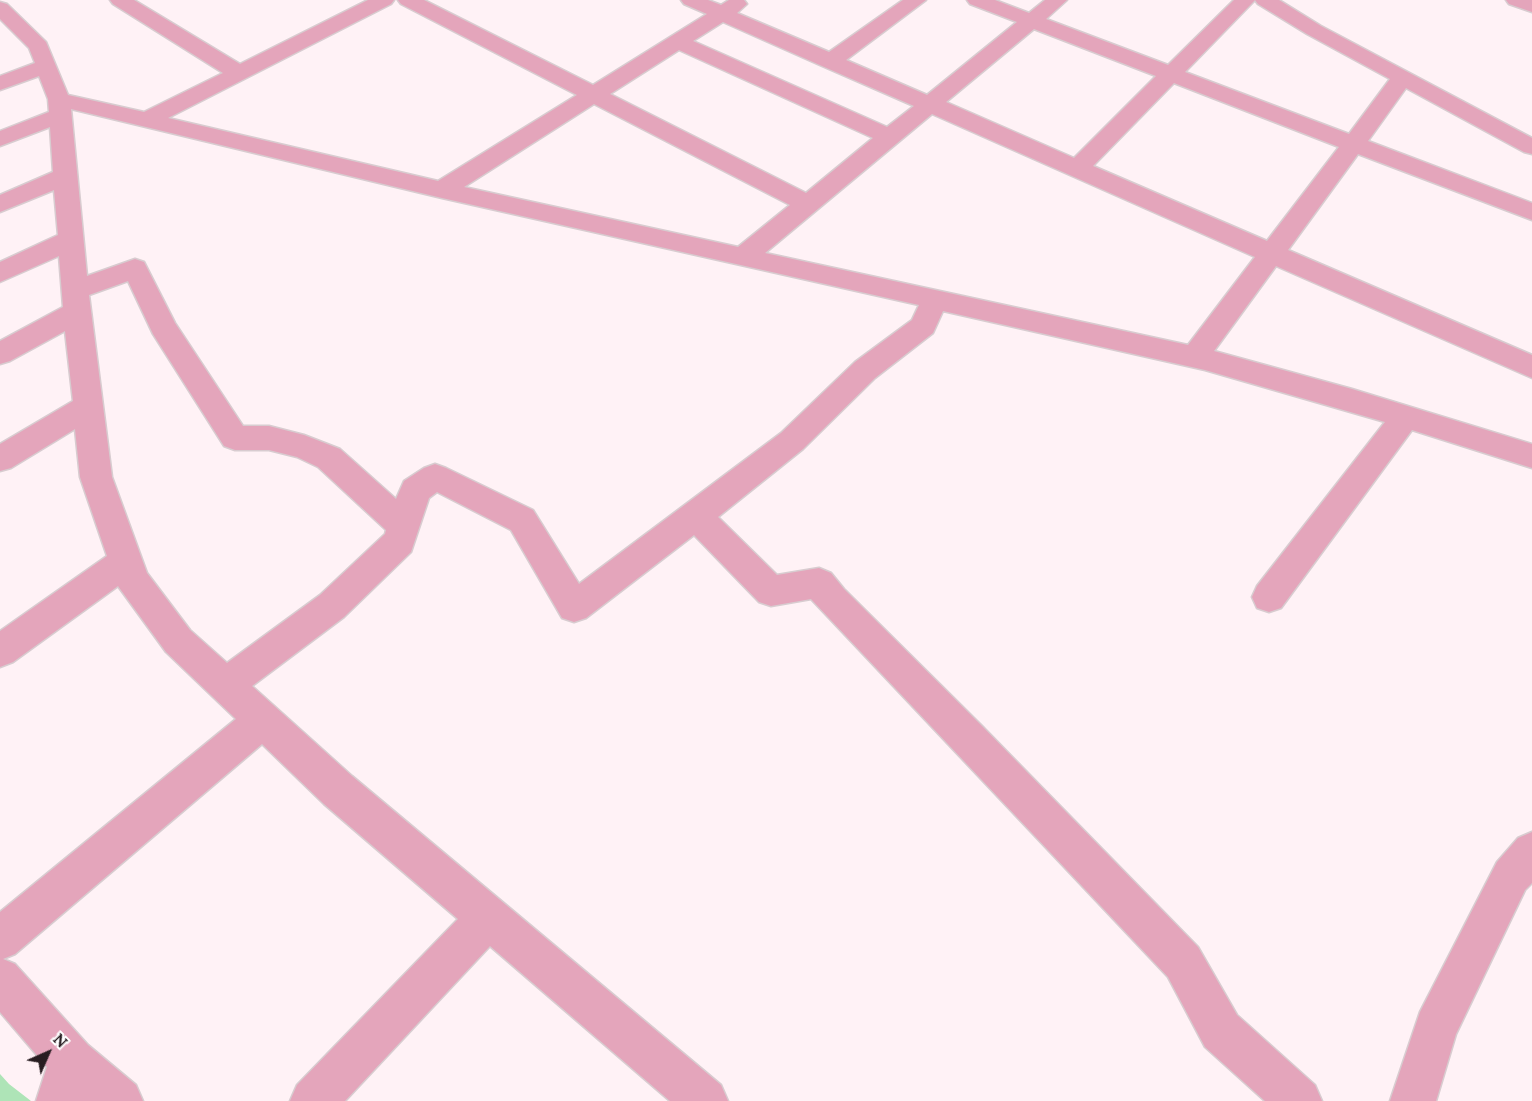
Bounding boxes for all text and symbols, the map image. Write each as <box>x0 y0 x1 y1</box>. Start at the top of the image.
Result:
north arrow <box>18 1023 78 1083</box>
text: N <box>49 1029 72 1052</box>

